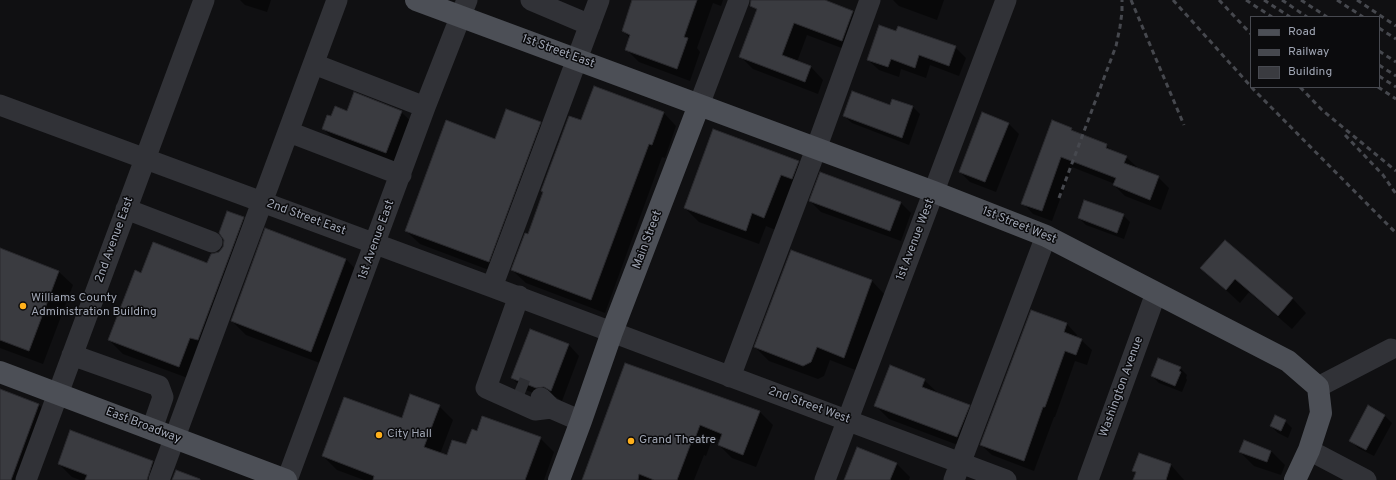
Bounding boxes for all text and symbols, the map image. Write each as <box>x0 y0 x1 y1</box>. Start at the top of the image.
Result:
legend <box>1250 16 1380 88</box>
text: Road <box>1288 24 1316 40</box>
street label: 1st Street East <box>520 32 596 72</box>
text: Railway <box>1288 44 1329 60</box>
text: Building <box>1288 64 1332 80</box>
street label: 2nd Avenue East <box>93 195 137 285</box>
street label: 2nd Street East <box>264 197 348 239</box>
street label: 1st Avenue West <box>894 197 938 283</box>
street label: 1st Avenue East <box>356 198 398 282</box>
street label: 1st Street West <box>980 204 1058 248</box>
street label: Main Street <box>630 209 666 271</box>
place label: Williams County Administration Building <box>31 292 157 320</box>
marker: Williams County Administration Building <box>18 301 28 311</box>
street label: Washington Avenue <box>1097 335 1147 439</box>
street label: 2nd Street West <box>766 385 852 427</box>
street label: East Broadway <box>103 405 183 447</box>
place label: City Hall <box>387 428 432 442</box>
marker: City Hall <box>374 430 384 440</box>
place label: Grand Theatre <box>639 434 716 448</box>
marker: Grand Theatre <box>626 436 636 446</box>

